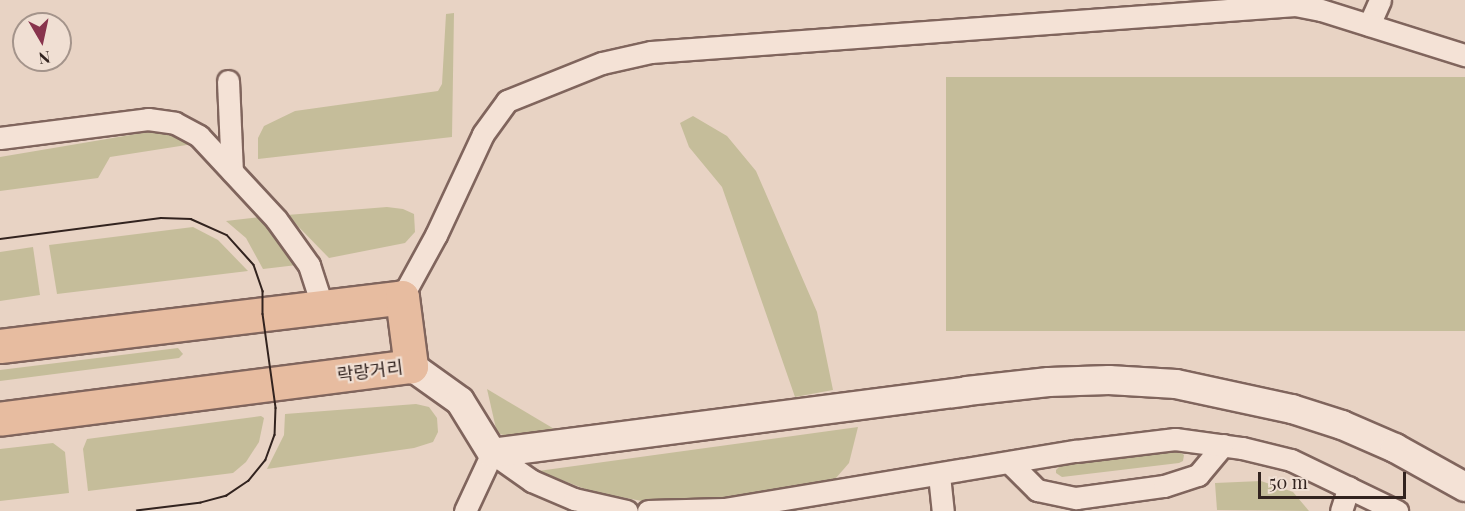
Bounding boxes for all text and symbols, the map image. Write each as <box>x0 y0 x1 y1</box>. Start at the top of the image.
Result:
north arrow <box>12 12 72 72</box>
text: N <box>37 47 52 70</box>
street label: 락랑거리 <box>336 356 404 386</box>
scale bar <box>1261 460 1410 498</box>
text: 50 m <box>1269 470 1308 494</box>

